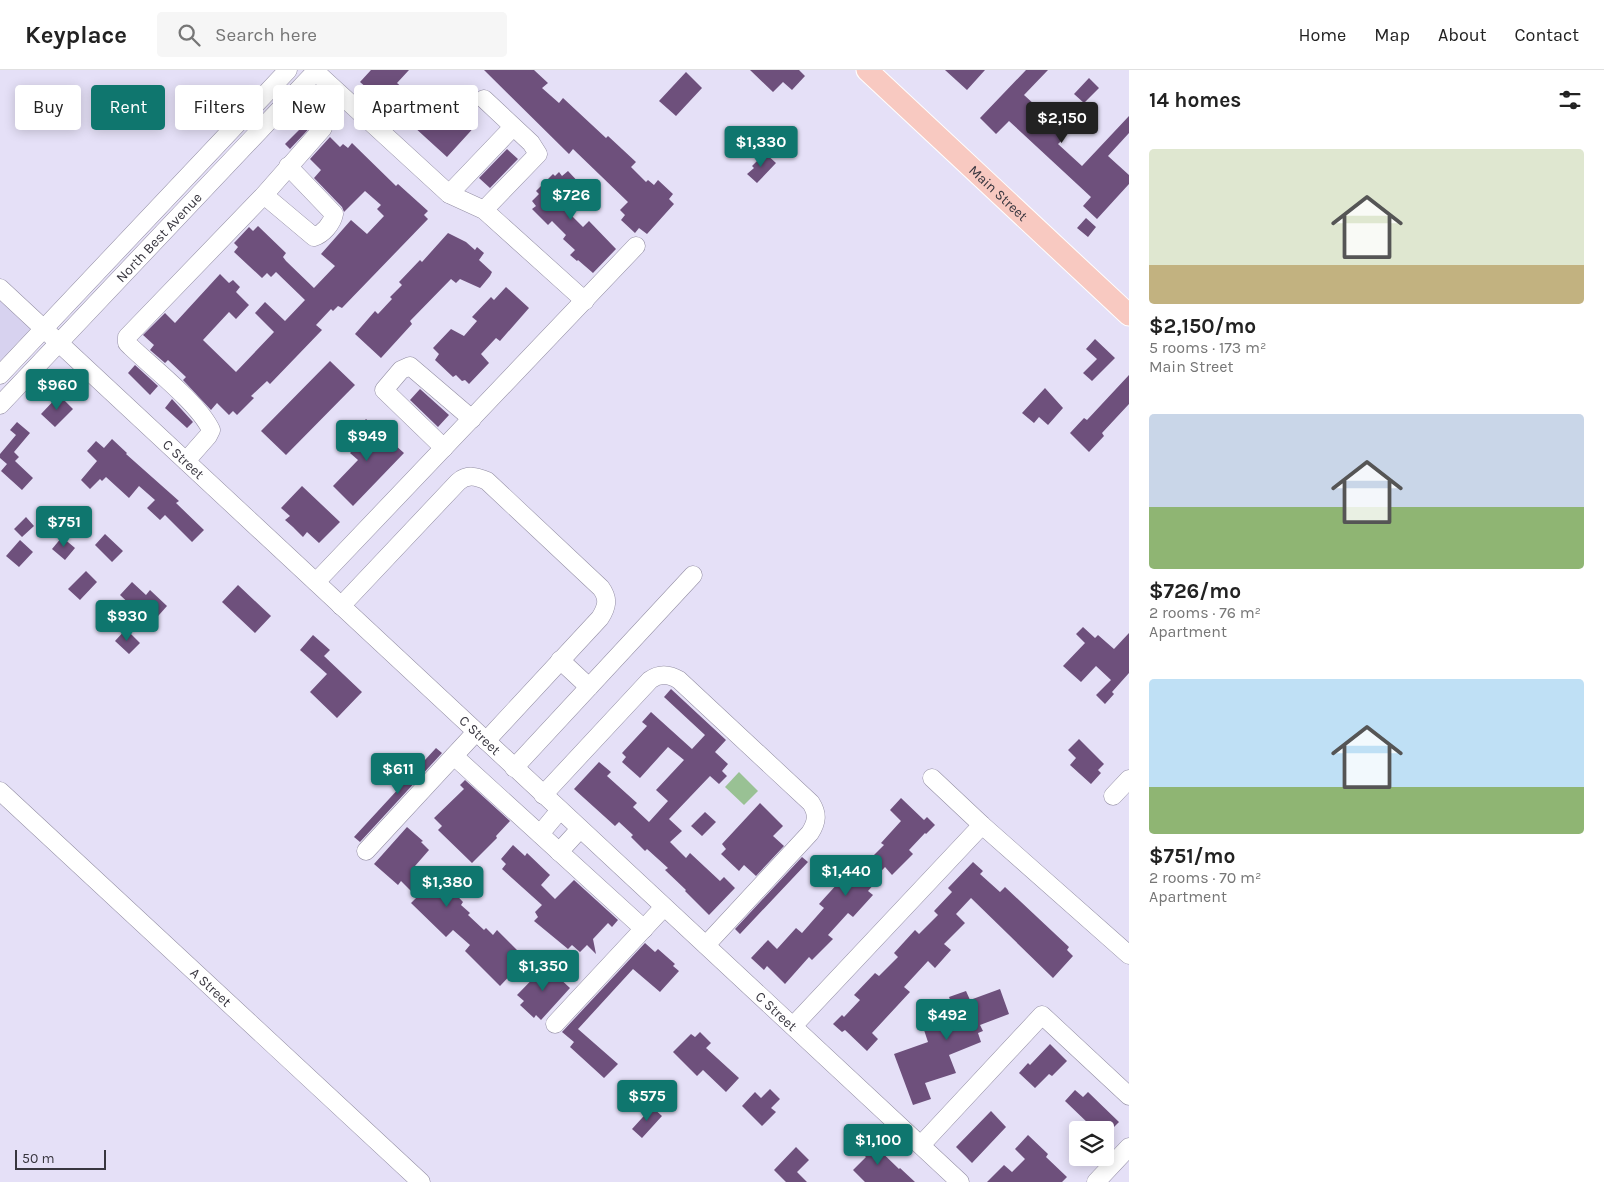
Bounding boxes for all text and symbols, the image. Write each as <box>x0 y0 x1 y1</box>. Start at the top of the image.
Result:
search box <box>157 12 507 57</box>
text: Keyplace <box>25 21 127 49</box>
icon: search <box>175 21 203 49</box>
text: Search here <box>215 24 317 46</box>
text: Home <box>1298 24 1346 46</box>
text: Map <box>1374 24 1410 46</box>
text: About <box>1438 24 1487 46</box>
text: Contact <box>1515 24 1579 46</box>
chip: Buy <box>15 85 81 130</box>
chip: Rent <box>91 85 165 130</box>
chip: Filters <box>175 85 263 130</box>
chip: New <box>273 85 344 130</box>
chip: Apartment <box>354 85 478 130</box>
icon: filters <box>1556 86 1584 114</box>
text: 14 homes <box>1149 88 1241 112</box>
pin: $2,150 <box>1021 102 1103 144</box>
text: $2,150 <box>1037 108 1087 127</box>
pin: $1,330 <box>720 126 802 168</box>
text: $1,330 <box>736 132 786 151</box>
street label: Main Street <box>966 161 1031 224</box>
pin: $726 <box>541 178 601 221</box>
icon: home <box>1322 182 1412 272</box>
text: $726 <box>552 185 590 204</box>
street label: North Best Avenue <box>112 189 205 286</box>
text: $2,150/mo <box>1149 314 1256 338</box>
text: 5 rooms · 173 m² <box>1149 338 1266 357</box>
text: Main Street <box>1149 357 1234 376</box>
pin: $960 <box>27 368 87 411</box>
text: $960 <box>37 375 77 394</box>
pin: $949 <box>337 420 397 462</box>
text: $949 <box>347 426 387 445</box>
street label: C Street <box>159 436 208 482</box>
icon: home <box>1322 447 1412 537</box>
pin: $751 <box>34 506 94 548</box>
text: $751 <box>47 512 81 531</box>
text: $726/mo <box>1149 579 1241 603</box>
pin: $930 <box>97 600 157 642</box>
text: 2 rooms · 76 m² <box>1149 603 1261 622</box>
text: $930 <box>107 606 147 625</box>
text: Apartment <box>1149 622 1227 641</box>
street label: C Street <box>456 712 504 758</box>
icon: home <box>1322 712 1412 802</box>
pin: $611 <box>368 752 428 795</box>
text: $611 <box>382 759 414 778</box>
text: $751/mo <box>1149 844 1235 868</box>
pin: $1,440 <box>805 854 887 897</box>
text: $1,440 <box>821 861 871 880</box>
pin: $1,380 <box>406 866 488 908</box>
text: 2 rooms · 70 m² <box>1149 868 1261 887</box>
text: $1,380 <box>421 872 473 891</box>
text: Apartment <box>1149 887 1227 906</box>
pin: $1,350 <box>502 950 584 992</box>
text: $1,350 <box>518 956 568 975</box>
street label: A Street <box>187 964 235 1010</box>
street label: C Street <box>752 988 801 1034</box>
pin: $492 <box>917 998 977 1041</box>
text: $492 <box>927 1005 967 1024</box>
pin: $575 <box>617 1080 677 1122</box>
text: $575 <box>628 1086 666 1105</box>
map controls <box>1069 1121 1114 1166</box>
button: layers <box>1069 1121 1114 1166</box>
pin: $1,100 <box>837 1124 919 1166</box>
text: $1,100 <box>855 1130 901 1149</box>
scale bar <box>15 1147 106 1170</box>
text: 50 m <box>22 1150 55 1167</box>

